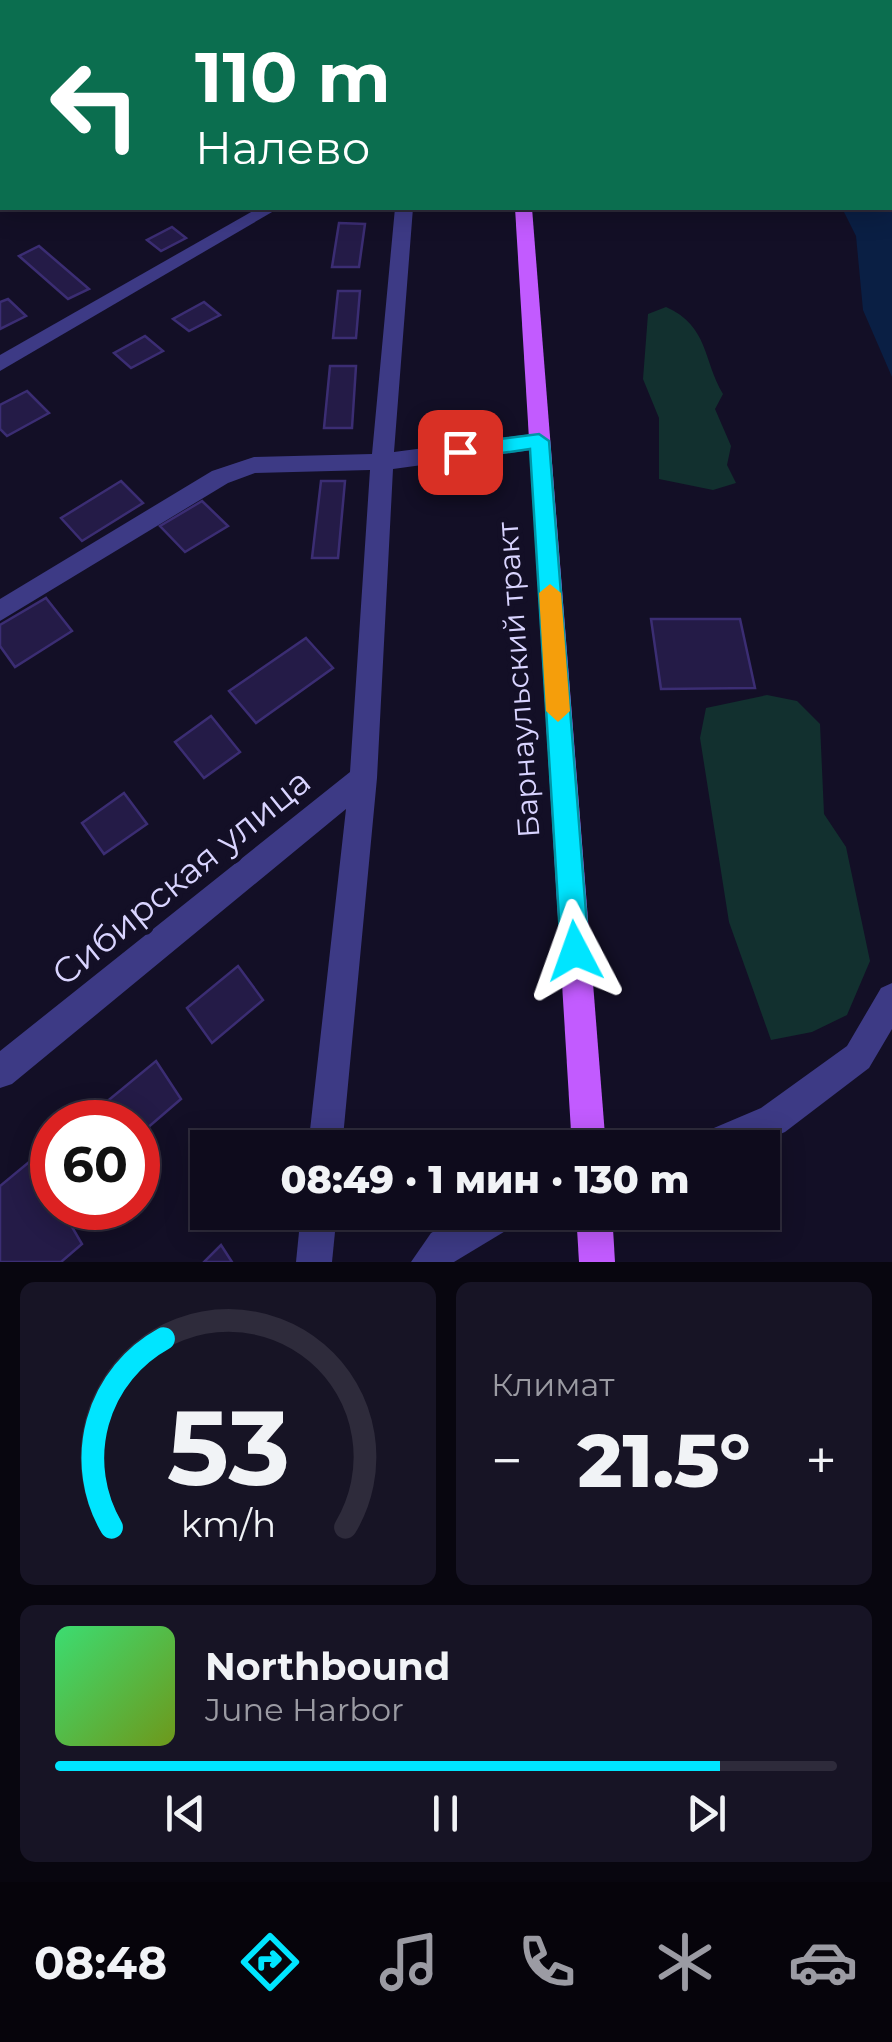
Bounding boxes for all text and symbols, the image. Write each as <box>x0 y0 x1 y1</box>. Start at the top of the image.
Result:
text: 110 m <box>195 34 391 120</box>
icon: left <box>30 40 160 170</box>
text: Налево <box>195 120 370 175</box>
pin <box>418 410 503 495</box>
icon: arrive <box>433 425 488 480</box>
street label: Барнаульский тракт <box>488 520 547 839</box>
street label: Сибирская улица <box>43 760 319 994</box>
position arrow <box>523 899 627 1003</box>
speed limit sign: 60 <box>30 1100 160 1230</box>
text: 08:49 · 1 мин · 130 m <box>280 1156 690 1203</box>
text: Климат <box>491 1365 614 1404</box>
text: 53 <box>167 1384 289 1511</box>
text: 21.5° <box>577 1414 751 1506</box>
text: − <box>491 1427 523 1494</box>
text: + <box>805 1427 837 1494</box>
text: km/h <box>180 1502 276 1546</box>
text: Northbound <box>205 1643 450 1690</box>
text: June Harbor <box>205 1690 404 1729</box>
icon: previous <box>158 1786 213 1841</box>
icon: pause <box>418 1786 473 1841</box>
icon: next <box>679 1786 734 1841</box>
icon: directions <box>235 1927 305 1997</box>
icon: music <box>374 1927 444 1997</box>
icon: phone <box>512 1927 582 1997</box>
icon: climate <box>650 1927 720 1997</box>
icon: car <box>788 1927 858 1997</box>
text: 08:48 <box>34 1935 167 1990</box>

